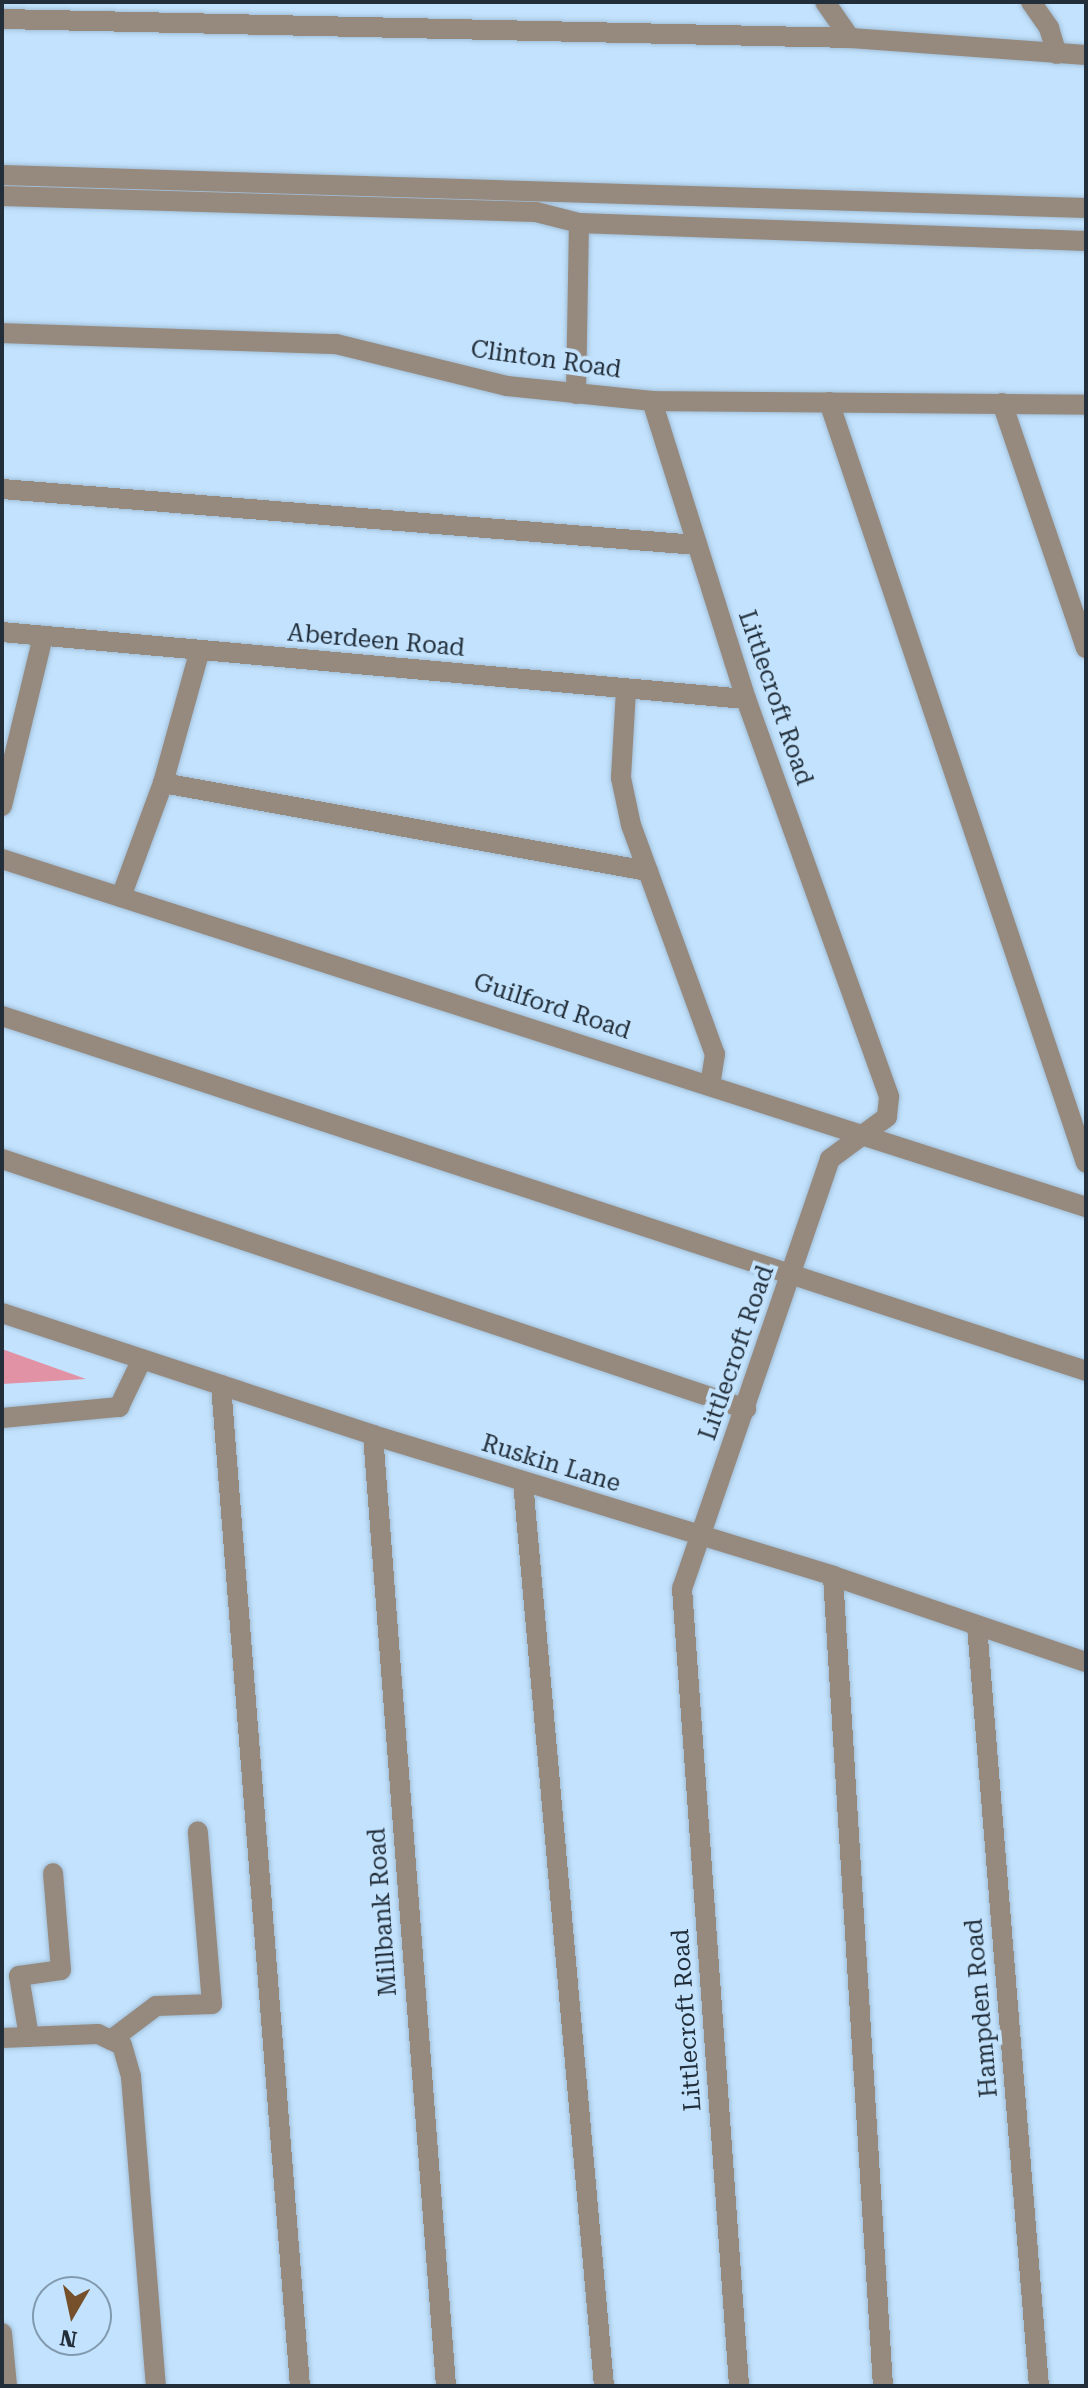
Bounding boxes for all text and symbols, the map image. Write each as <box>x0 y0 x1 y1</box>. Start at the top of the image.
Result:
street label: Clinton Road <box>469 335 623 385</box>
street label: Littlecroft Road <box>732 607 818 789</box>
street label: Aberdeen Road <box>286 619 466 663</box>
street label: Guilford Road <box>470 968 634 1046</box>
street label: Littlecroft Road <box>694 1262 780 1444</box>
street label: Ruskin Lane <box>478 1429 624 1499</box>
street label: Millbank Road <box>363 1827 403 1997</box>
street label: Hampden Road <box>960 1917 1004 2099</box>
street label: Littlecroft Road <box>666 1928 708 2112</box>
north arrow <box>32 2276 112 2356</box>
text: N <box>58 2325 79 2352</box>

